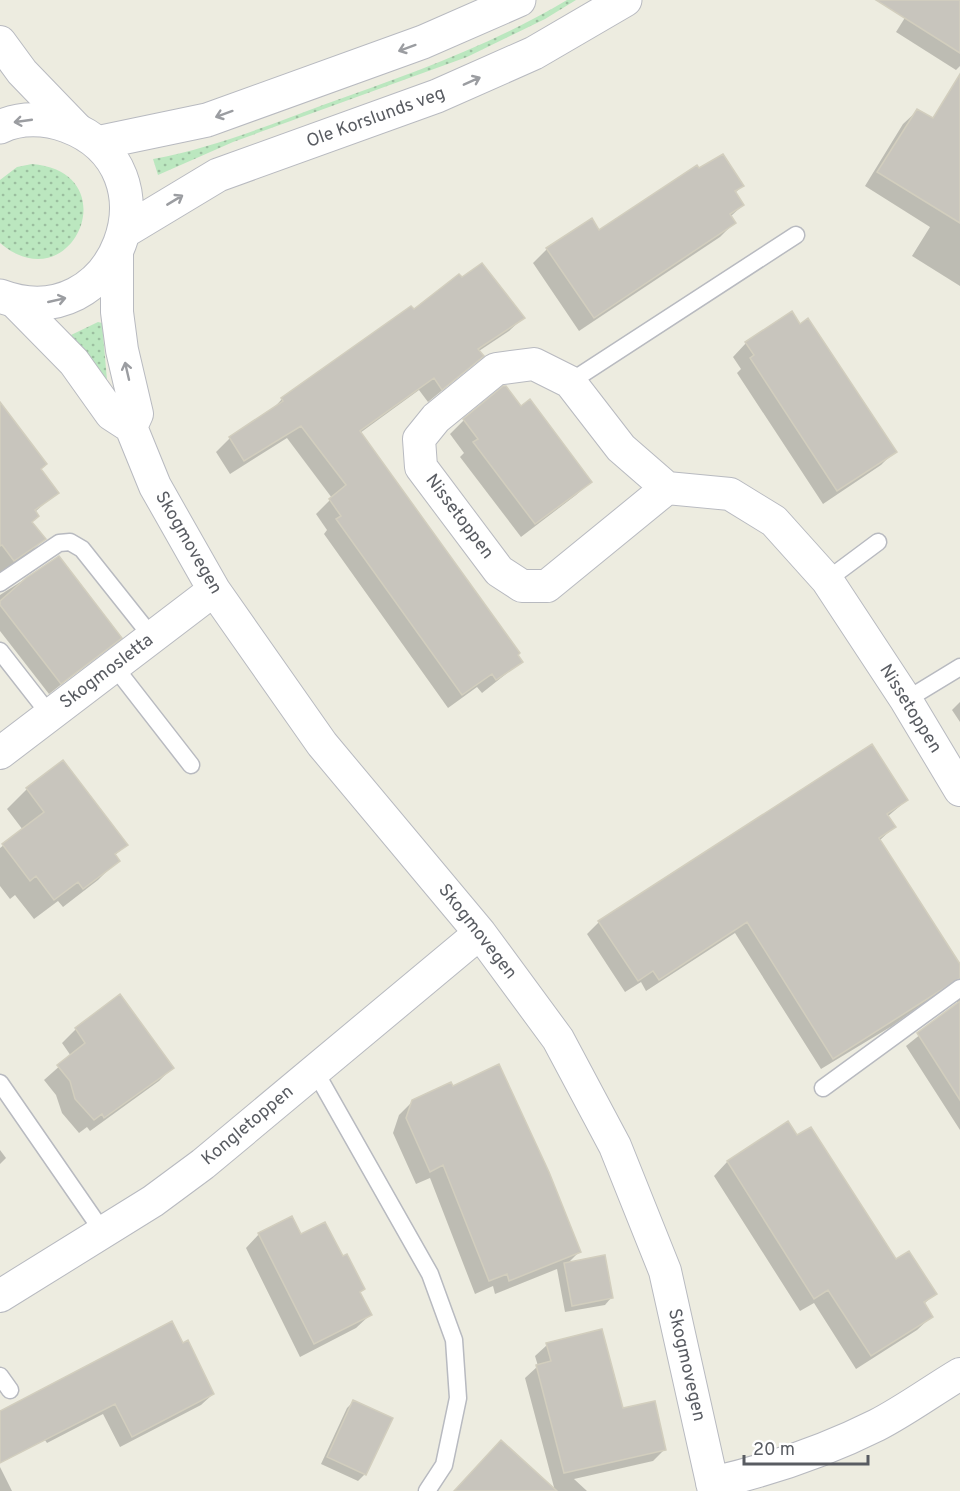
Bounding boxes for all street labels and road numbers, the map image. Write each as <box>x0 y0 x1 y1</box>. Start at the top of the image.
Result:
street label: Ole Korslunds veg <box>304 82 448 154</box>
street label: Nissetoppen <box>420 470 498 564</box>
street label: Skogmovegen <box>149 487 227 599</box>
street label: Skogmosletta <box>56 629 158 715</box>
street label: Nissetoppen <box>874 660 946 758</box>
street label: Skogmovegen <box>433 880 521 984</box>
street label: Kongletoppen <box>197 1081 299 1171</box>
street label: Skogmovegen <box>662 1306 710 1424</box>

